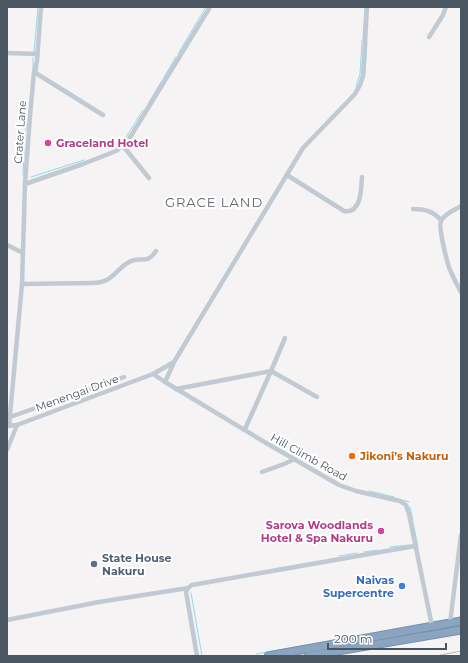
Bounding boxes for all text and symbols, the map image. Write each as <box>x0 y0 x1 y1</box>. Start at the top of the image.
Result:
street label: Crater Lane <box>11 99 29 164</box>
place label: Graceland Hotel <box>56 136 148 150</box>
marker: Graceland Hotel <box>43 138 53 148</box>
district label: GRACE LAND <box>165 194 263 210</box>
street label: Menengai Drive <box>34 371 121 415</box>
street label: Hill Climb Road <box>268 430 350 484</box>
place label: Jikoni’s Nakuru <box>359 449 449 463</box>
marker: Jikoni’s Nakuru <box>347 451 357 461</box>
place label: Sarova Woodlands Hotel & Spa Nakuru <box>261 518 373 545</box>
marker: Sarova Woodlands Hotel & Spa Nakuru <box>376 526 386 536</box>
place label: State House Nakuru <box>102 551 172 578</box>
marker: State House Nakuru <box>89 559 99 569</box>
place label: Naivas Supercentre <box>323 573 394 600</box>
marker: Naivas Supercentre <box>397 581 407 591</box>
scale bar <box>328 625 446 651</box>
text: 200 m <box>334 631 373 646</box>

